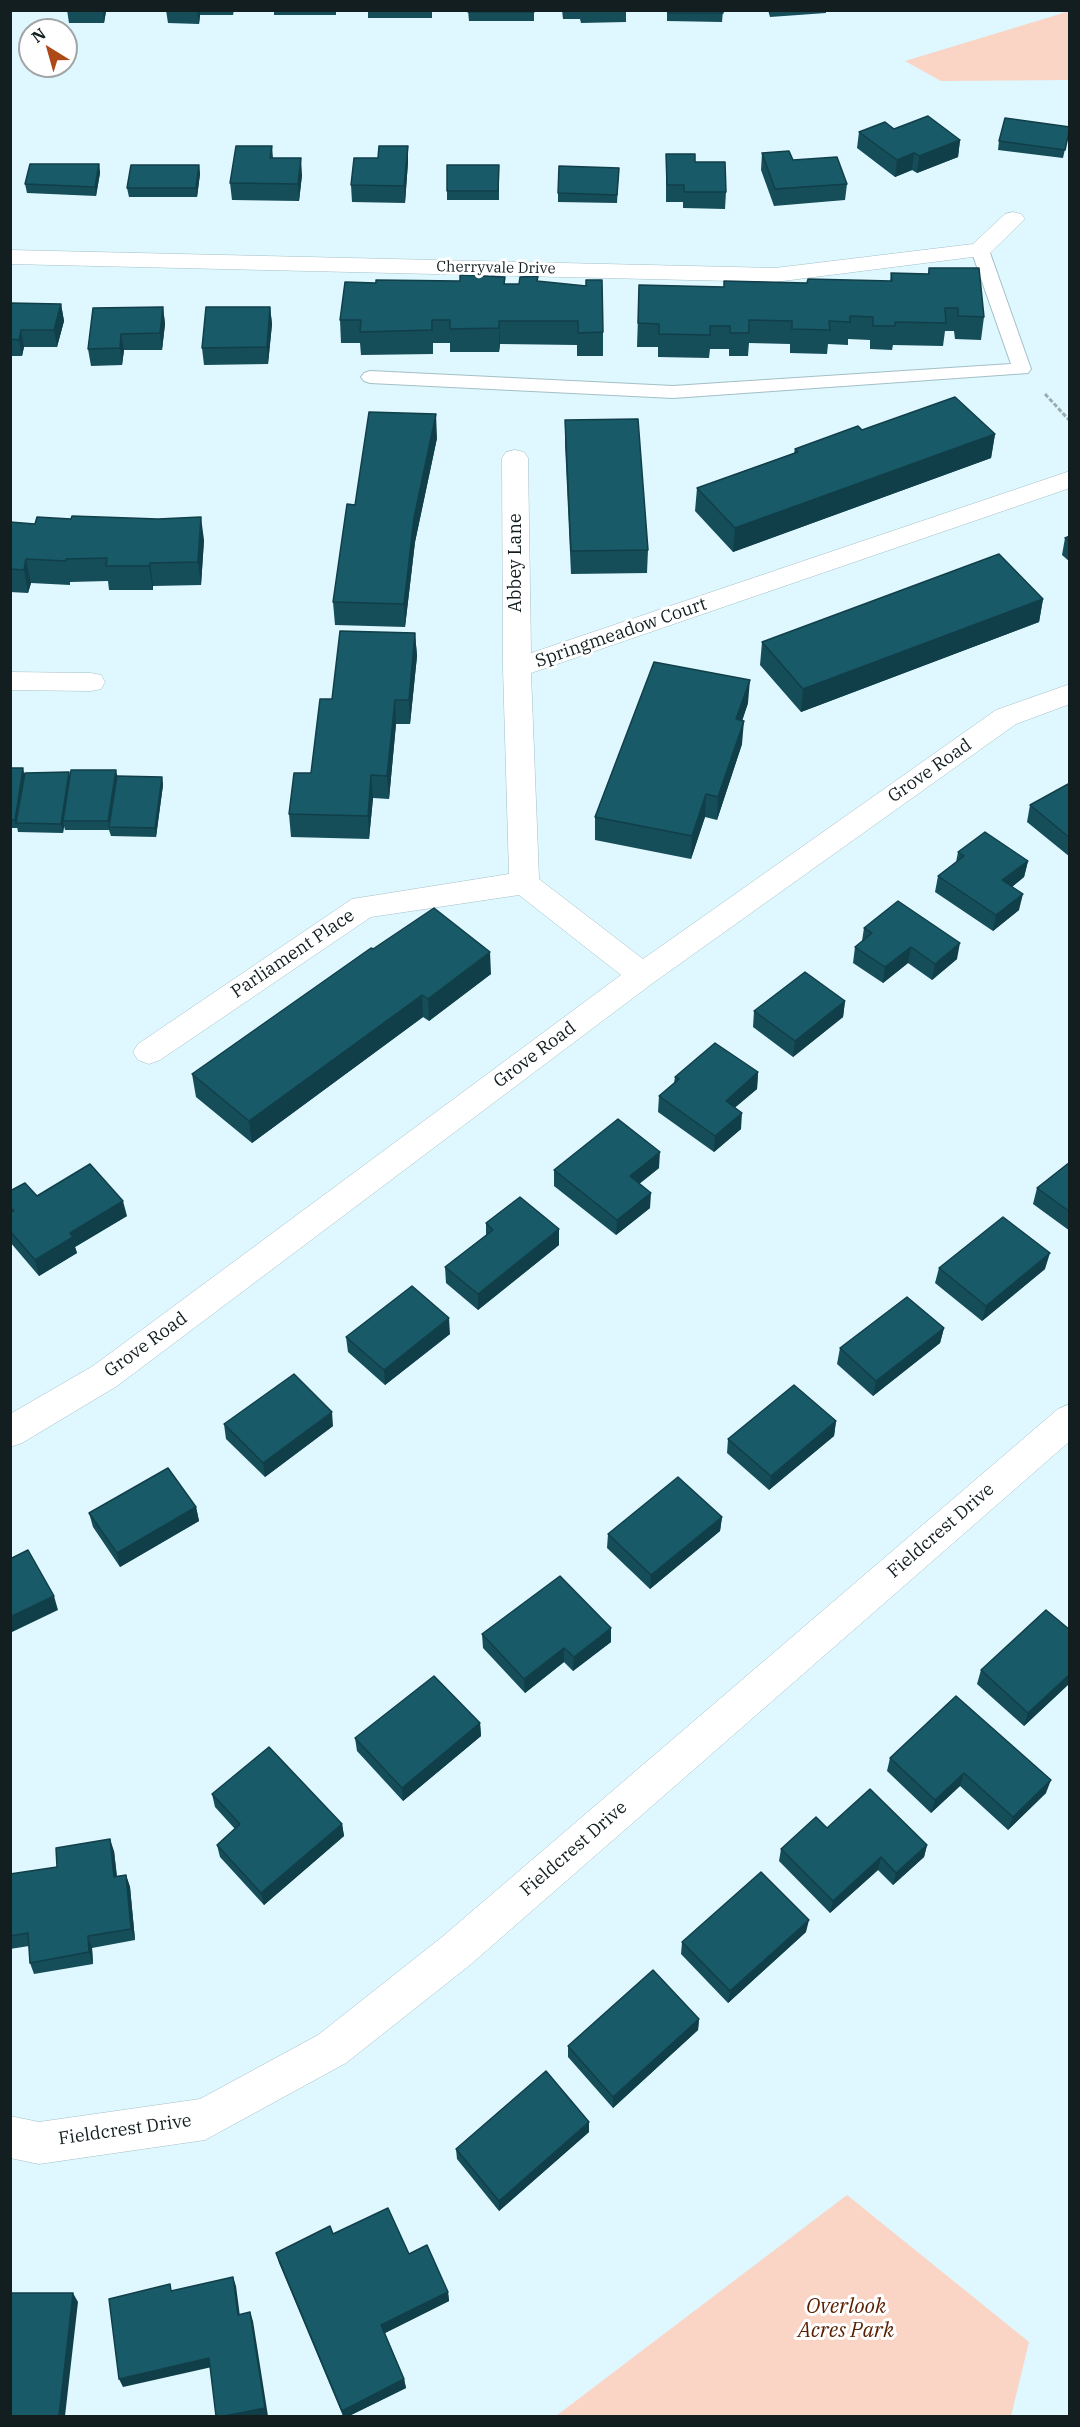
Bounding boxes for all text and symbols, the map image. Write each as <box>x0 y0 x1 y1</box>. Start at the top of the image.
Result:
north arrow <box>18 18 78 78</box>
text: N <box>27 23 49 47</box>
street label: Cherryvale Drive <box>436 258 556 278</box>
street label: Abbey Lane <box>505 513 527 613</box>
street label: Springmeadow Court <box>533 594 709 672</box>
street label: Grove Road <box>884 734 976 808</box>
street label: Parliament Place <box>227 905 359 1003</box>
street label: Grove Road <box>490 1017 580 1093</box>
street label: Grove Road <box>100 1308 192 1382</box>
street label: Fieldcrest Drive <box>883 1479 999 1583</box>
street label: Fieldcrest Drive <box>516 1797 632 1901</box>
street label: Fieldcrest Drive <box>57 2110 193 2150</box>
park label: Overlook Acres Park <box>798 2294 894 2344</box>

